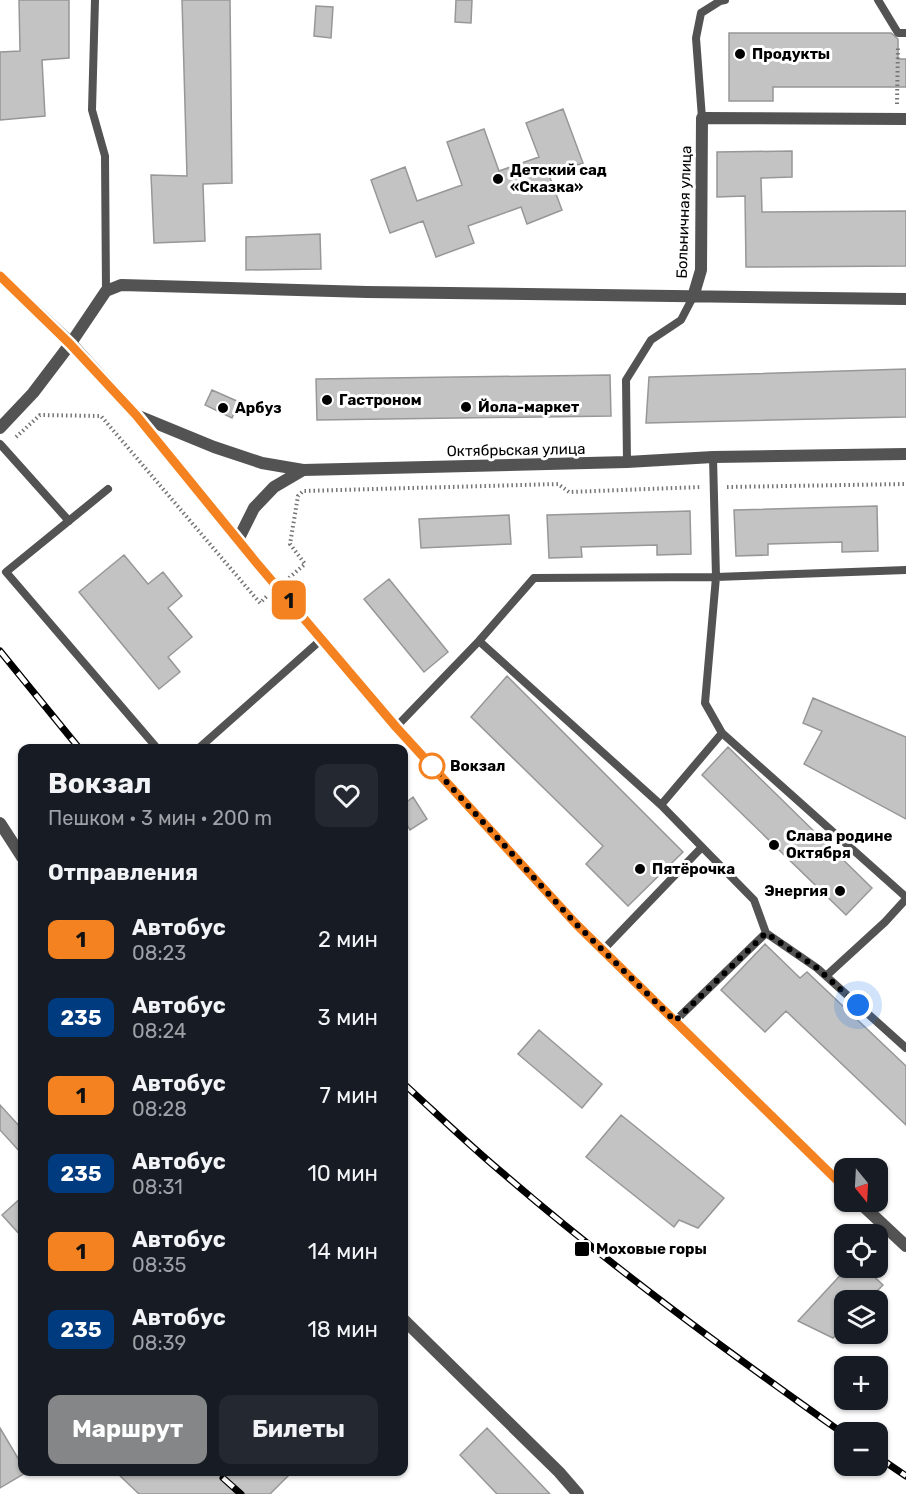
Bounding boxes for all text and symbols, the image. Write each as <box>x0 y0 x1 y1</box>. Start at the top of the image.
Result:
place label: Продукты <box>752 45 830 63</box>
marker: Продукты <box>733 47 747 61</box>
street label: Больничная улица <box>673 145 695 279</box>
place label: Детский сад «Сказка» <box>510 161 607 196</box>
marker: Детский сад «Сказка» <box>491 172 505 186</box>
place label: Гастроном <box>339 391 422 409</box>
marker: Гастроном <box>320 393 334 407</box>
place label: Йола-маркет <box>478 398 580 416</box>
place label: Арбуз <box>235 399 282 417</box>
marker: Йола-маркет <box>459 400 473 414</box>
marker: Арбуз <box>216 401 230 415</box>
street label: Октябрьская улица <box>446 440 586 460</box>
line badge: 1 <box>270 580 308 620</box>
text: 1 <box>284 588 294 613</box>
marker: Вокзал <box>419 753 445 779</box>
place label: Вокзал <box>450 757 505 775</box>
button: heart <box>315 764 378 827</box>
text: Вокзал <box>48 767 151 800</box>
text: Пешком · 3 мин · 200 m <box>48 806 272 830</box>
place label: Слава родине Октября <box>786 827 893 862</box>
marker: Слава родине Октября <box>767 838 781 852</box>
text: Отправления <box>48 859 198 886</box>
place label: Пятёрочка <box>652 860 735 878</box>
marker: Пятёрочка <box>633 862 647 876</box>
place label: Энергия <box>764 882 828 900</box>
marker: Энергия <box>833 884 847 898</box>
text: Автобус <box>132 914 226 941</box>
text: 2 мин <box>318 926 378 953</box>
text: 1 <box>76 927 86 952</box>
text: 08:23 <box>132 941 186 965</box>
your location <box>843 990 873 1020</box>
text: Автобус <box>132 992 226 1019</box>
text: 3 мин <box>318 1004 378 1031</box>
text: 235 <box>60 1005 102 1030</box>
text: 08:24 <box>132 1019 187 1043</box>
text: Автобус <box>132 1070 226 1097</box>
text: 7 мин <box>320 1082 378 1109</box>
text: 1 <box>76 1083 86 1108</box>
text: 08:28 <box>132 1097 187 1121</box>
text: Автобус <box>132 1148 226 1175</box>
north arrow <box>834 1158 888 1212</box>
map controls <box>834 1158 888 1476</box>
text: 10 мин <box>307 1160 378 1187</box>
text: 235 <box>60 1161 102 1186</box>
text: 08:31 <box>132 1175 183 1199</box>
button: locate <box>834 1224 888 1278</box>
text: Автобус <box>132 1226 226 1253</box>
text: 14 мин <box>308 1238 378 1265</box>
text: 1 <box>76 1239 86 1264</box>
marker: Моховые горы <box>573 1240 591 1258</box>
place label: Моховые горы <box>596 1240 707 1258</box>
text: 08:35 <box>132 1253 186 1277</box>
button: layers <box>834 1290 888 1344</box>
text: Автобус <box>132 1304 226 1331</box>
text: 18 мин <box>307 1316 378 1343</box>
text: 235 <box>60 1317 102 1342</box>
text: 08:39 <box>132 1331 186 1355</box>
button: + <box>834 1356 888 1410</box>
button: Маршрут <box>48 1395 207 1464</box>
button: Билеты <box>219 1395 378 1464</box>
button: − <box>834 1422 888 1476</box>

